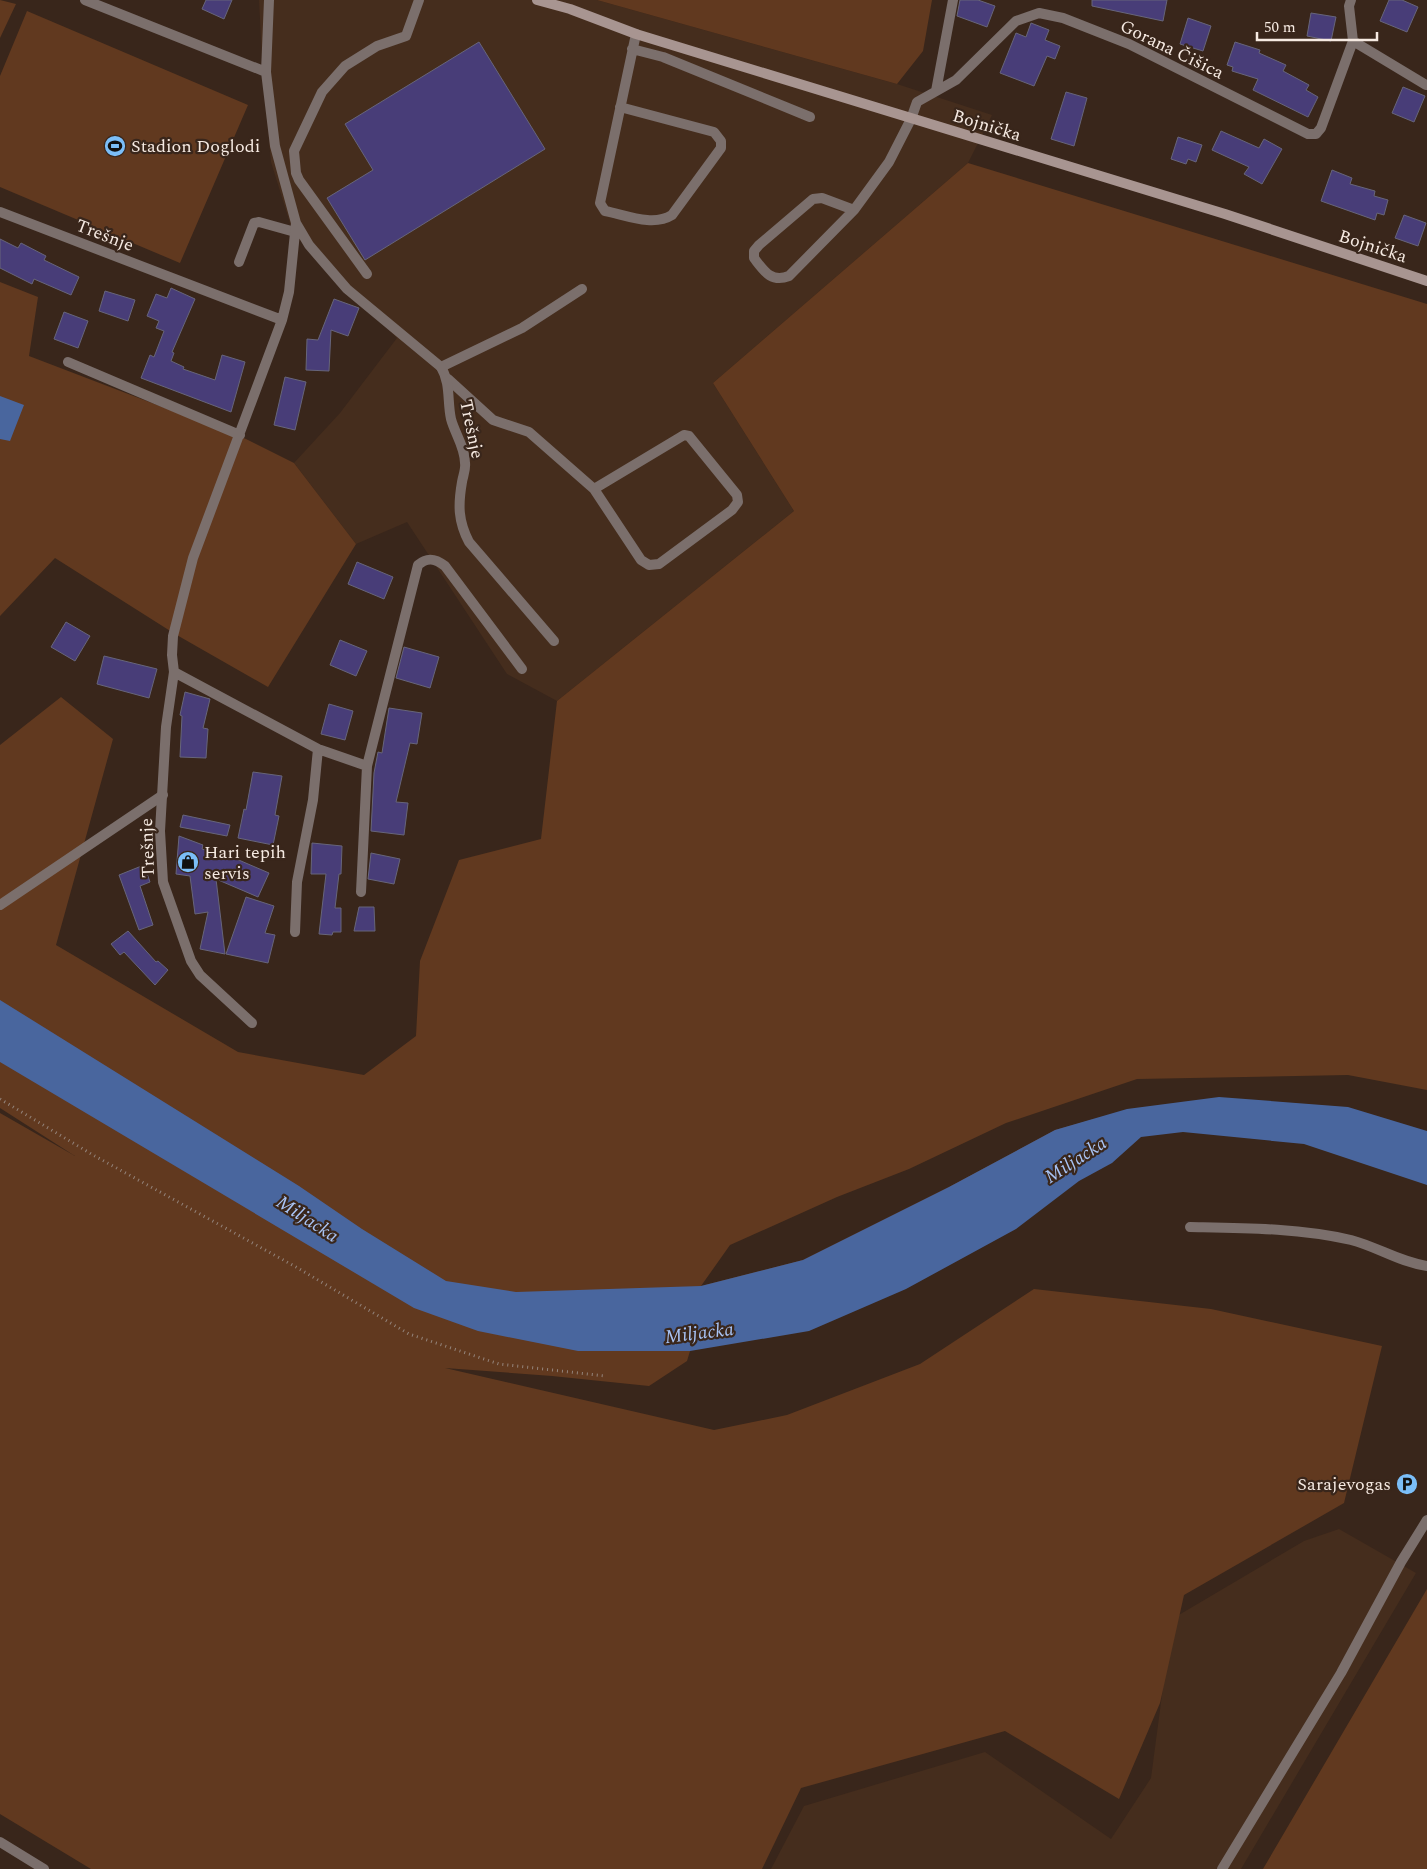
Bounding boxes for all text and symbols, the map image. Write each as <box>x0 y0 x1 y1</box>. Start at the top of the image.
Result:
scale bar <box>1257 10 1377 42</box>
street label: Gorana Čišica <box>1115 13 1229 86</box>
text: 50 m <box>1264 16 1296 39</box>
street label: Bojnička <box>949 102 1025 149</box>
place label: Stadion Doglodi <box>131 133 260 160</box>
sports icon: Stadion Doglodi <box>103 134 127 158</box>
street label: Trešnje <box>72 212 138 259</box>
street label: Bojnička <box>1335 223 1411 270</box>
street label: Trešnje <box>452 397 491 461</box>
street label: Trešnje <box>133 818 162 878</box>
place label: Hari tepih servis <box>204 839 286 887</box>
shop icon: Hari tepih servis <box>176 850 200 874</box>
water label: Miljacka <box>1039 1129 1113 1191</box>
water label: Miljacka <box>270 1188 344 1251</box>
water label: Miljacka <box>663 1315 736 1352</box>
place label: Sarajevogas <box>1297 1471 1391 1498</box>
parking icon: Sarajevogas <box>1395 1472 1419 1496</box>

